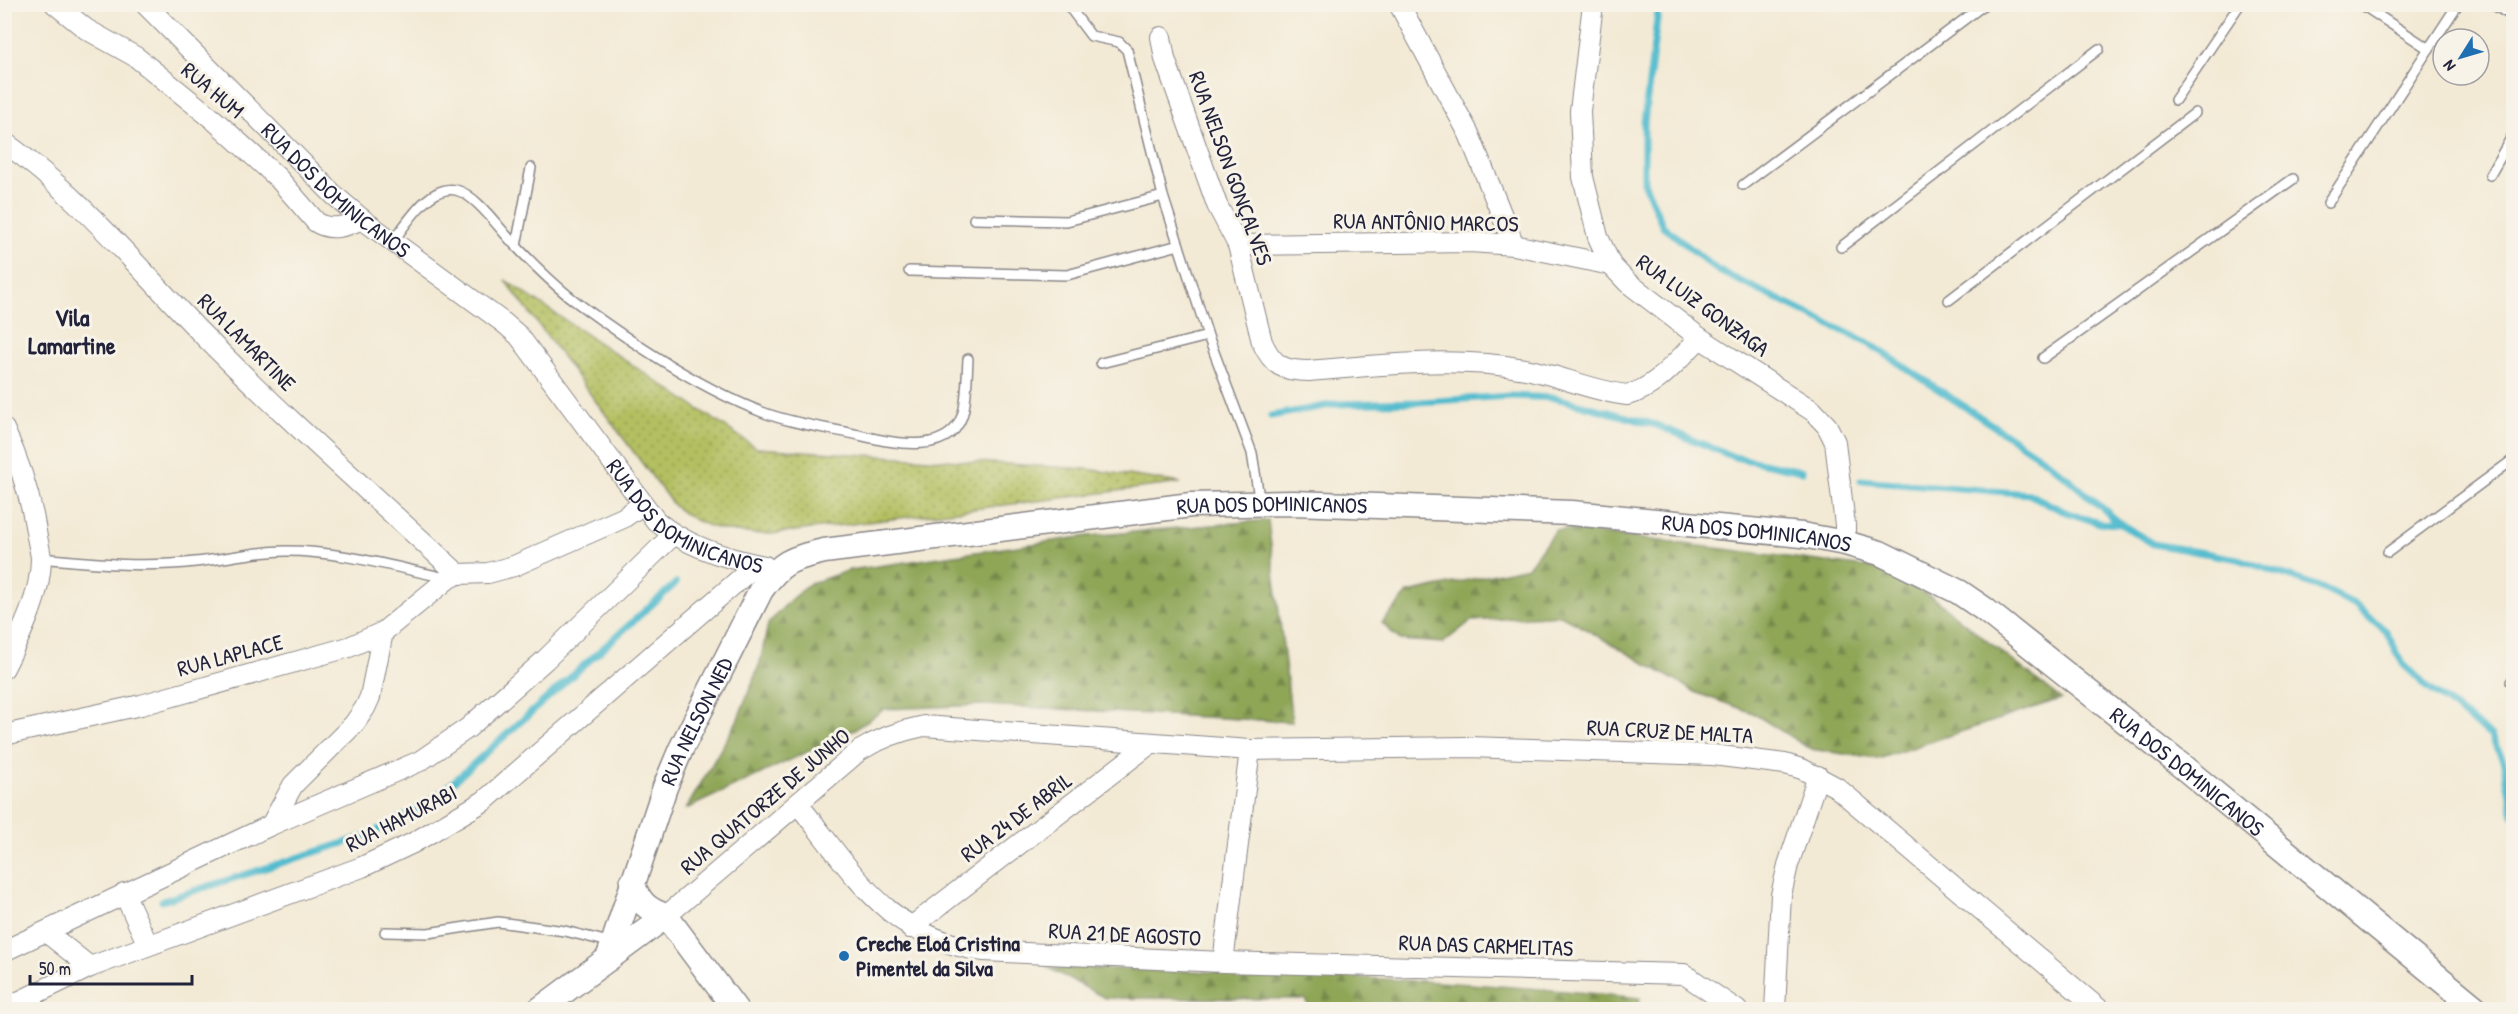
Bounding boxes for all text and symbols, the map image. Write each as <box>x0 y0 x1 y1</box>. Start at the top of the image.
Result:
north arrow <box>2431 27 2491 87</box>
street label: RUA HUM <box>175 55 251 125</box>
text: N <box>2437 56 2460 76</box>
street label: RUA NELSON GONÇALVES <box>1182 67 1280 269</box>
street label: RUA DOS DOMINICANOS <box>255 116 417 265</box>
street label: RUA ANTÔNIO MARCOS <box>1333 205 1519 239</box>
street label: RUA LUIZ GONZAGA <box>1631 247 1776 363</box>
street label: RUA LAMARTINE <box>191 286 303 398</box>
district label: Vila Lamartine <box>28 301 116 361</box>
street label: RUA DOS DOMINICANOS <box>600 453 766 580</box>
street label: RUA DOS DOMINICANOS <box>1175 488 1368 522</box>
street label: RUA DOS DOMINICANOS <box>1661 507 1855 559</box>
street label: RUA LAPLACE <box>174 626 286 683</box>
street label: RUA NELSON NED <box>653 652 740 790</box>
street label: RUA DOS DOMINICANOS <box>2104 700 2271 843</box>
street label: RUA CRUZ DE MALTA <box>1586 712 1754 750</box>
street label: RUA QUATORZE DE JUNHO <box>674 721 856 881</box>
street label: RUA 24 DE ABRIL <box>954 765 1078 869</box>
street label: RUA HAMURABI <box>340 777 462 859</box>
street label: RUA 21 DE AGOSTO <box>1048 915 1202 953</box>
street label: RUA DAS CARMELITAS <box>1398 927 1574 963</box>
place label: Creche Eloá Cristina Pimentel da Silva <box>856 928 1020 983</box>
scale bar <box>30 948 192 986</box>
marker: Creche Eloá Cristina Pimentel da Silva <box>837 949 851 963</box>
text: 50 m <box>39 956 71 981</box>

